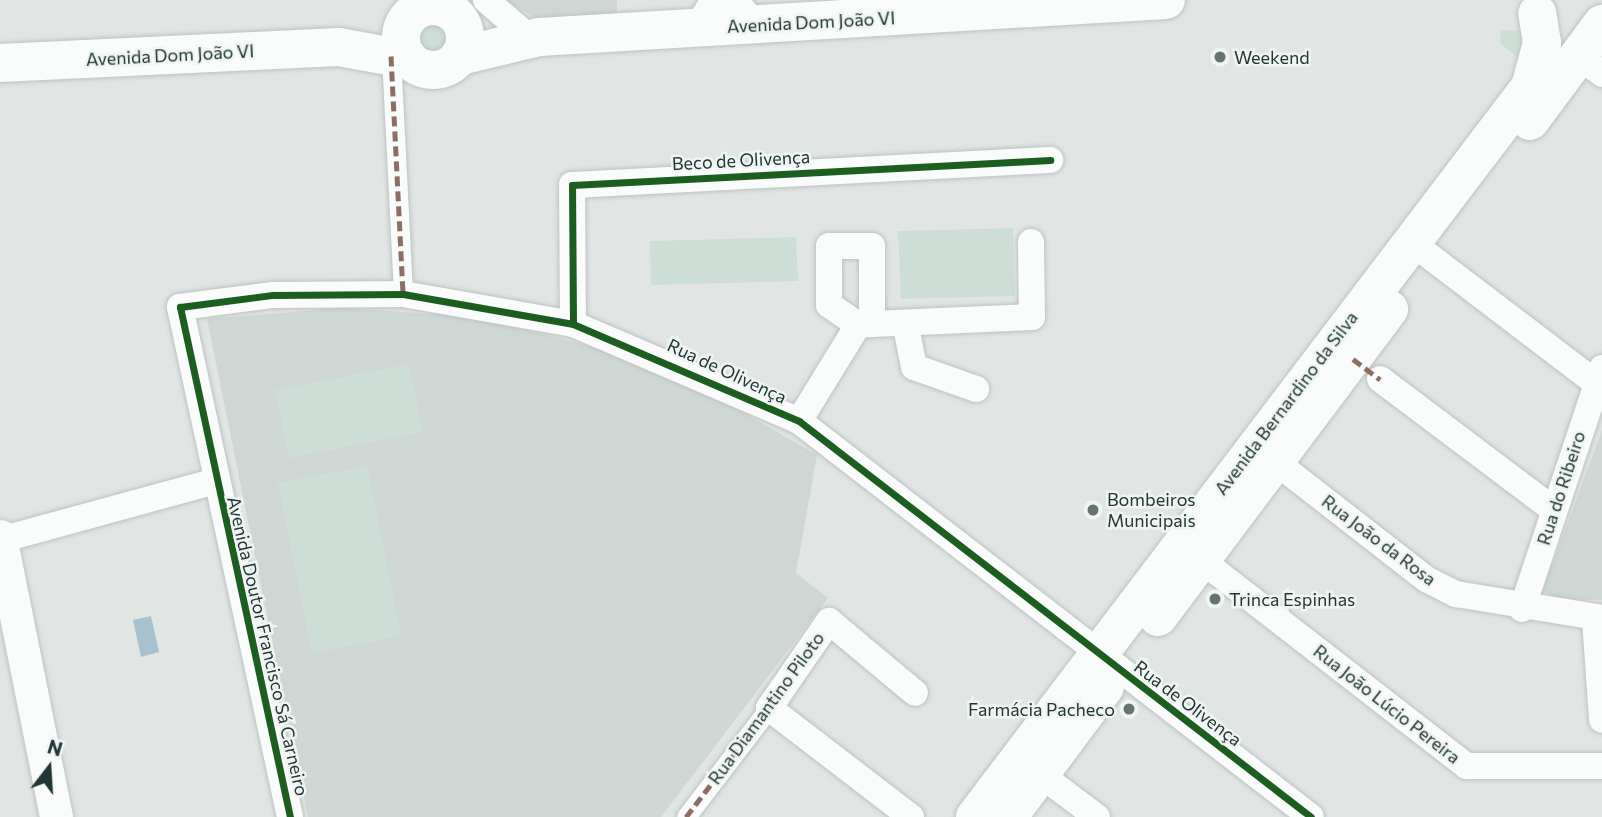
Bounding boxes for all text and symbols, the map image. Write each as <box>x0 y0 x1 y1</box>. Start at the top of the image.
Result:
street label: Avenida Dom João VI <box>726 7 896 37</box>
street label: Avenida Dom João VI <box>85 40 255 70</box>
place label: Weekend <box>1234 46 1310 68</box>
marker: Weekend <box>1212 49 1228 65</box>
street label: Beco de Olivença <box>671 146 811 174</box>
street label: Avenida Bernardino da Silva <box>1210 307 1362 499</box>
street label: Rua de Olivença <box>664 334 790 408</box>
street label: Rua do Ribeiro <box>1532 428 1590 548</box>
place label: Bombeiros Municipais <box>1107 489 1196 532</box>
street label: Rua João da Rosa <box>1318 490 1440 590</box>
street label: Avenida Doutor Francisco Sá Carneiro <box>223 494 313 798</box>
marker: Bombeiros Municipais <box>1085 502 1101 518</box>
place label: Trinca Espinhas <box>1229 588 1355 610</box>
marker: Trinca Espinhas <box>1207 591 1223 607</box>
street label: Rua Diamantino Piloto <box>703 628 829 788</box>
street label: Rua João Lúcio Pereira <box>1309 640 1465 768</box>
street label: Rua de Olivença <box>1130 656 1246 750</box>
place label: Farmácia Pacheco <box>968 698 1115 720</box>
marker: Farmácia Pacheco <box>1121 701 1137 717</box>
north arrow <box>14 733 84 803</box>
text: N <box>45 734 65 761</box>

